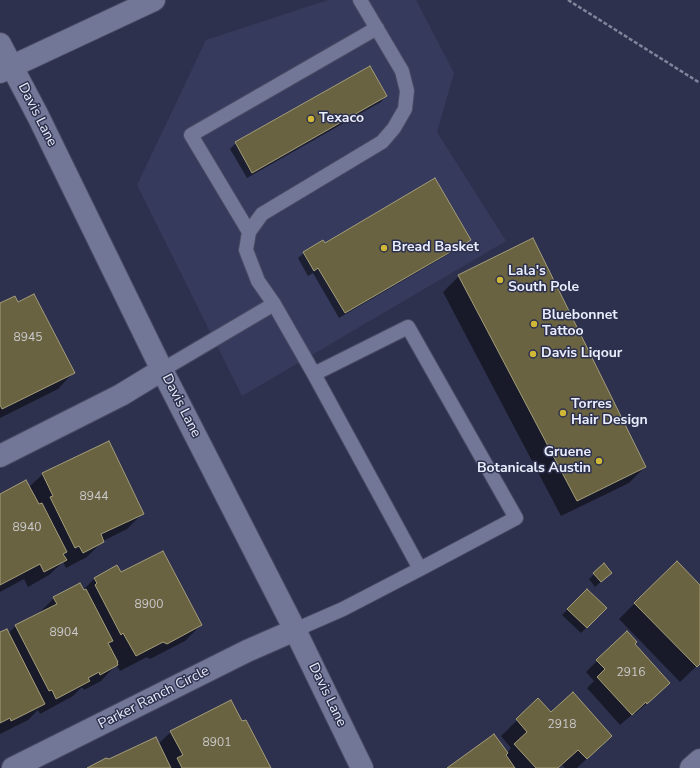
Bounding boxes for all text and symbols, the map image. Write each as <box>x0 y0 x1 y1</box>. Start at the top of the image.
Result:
street label: Davis Lane <box>14 80 60 150</box>
place label: Texaco <box>319 111 364 127</box>
marker: Texaco <box>306 114 316 124</box>
place label: Bread Basket <box>392 240 479 256</box>
marker: Bread Basket <box>379 243 389 253</box>
place label: Lala's South Pole <box>508 264 579 296</box>
marker: Lala's South Pole <box>495 275 505 285</box>
place label: Bluebonnet Tattoo <box>542 308 618 340</box>
marker: Bluebonnet Tattoo <box>529 319 539 329</box>
house number: 8945 <box>14 331 42 345</box>
place label: Davis Liqour <box>541 346 622 362</box>
marker: Davis Liqour <box>528 349 538 359</box>
street label: Davis Lane <box>158 371 204 441</box>
place label: Torres Hair Design <box>571 397 648 430</box>
marker: Torres Hair Design <box>558 408 568 418</box>
place label: Gruene Botanicals Austin <box>477 445 591 478</box>
marker: Gruene Botanicals Austin <box>594 456 604 466</box>
house number: 8944 <box>80 490 108 504</box>
house number: 8940 <box>13 521 41 535</box>
house number: 8900 <box>135 598 163 612</box>
house number: 8904 <box>50 626 78 640</box>
street label: Davis Lane <box>304 660 350 730</box>
street label: Parker Ranch Circle <box>96 663 212 733</box>
house number: 2916 <box>617 666 645 680</box>
house number: 2918 <box>548 718 576 732</box>
house number: 8901 <box>203 736 231 750</box>

